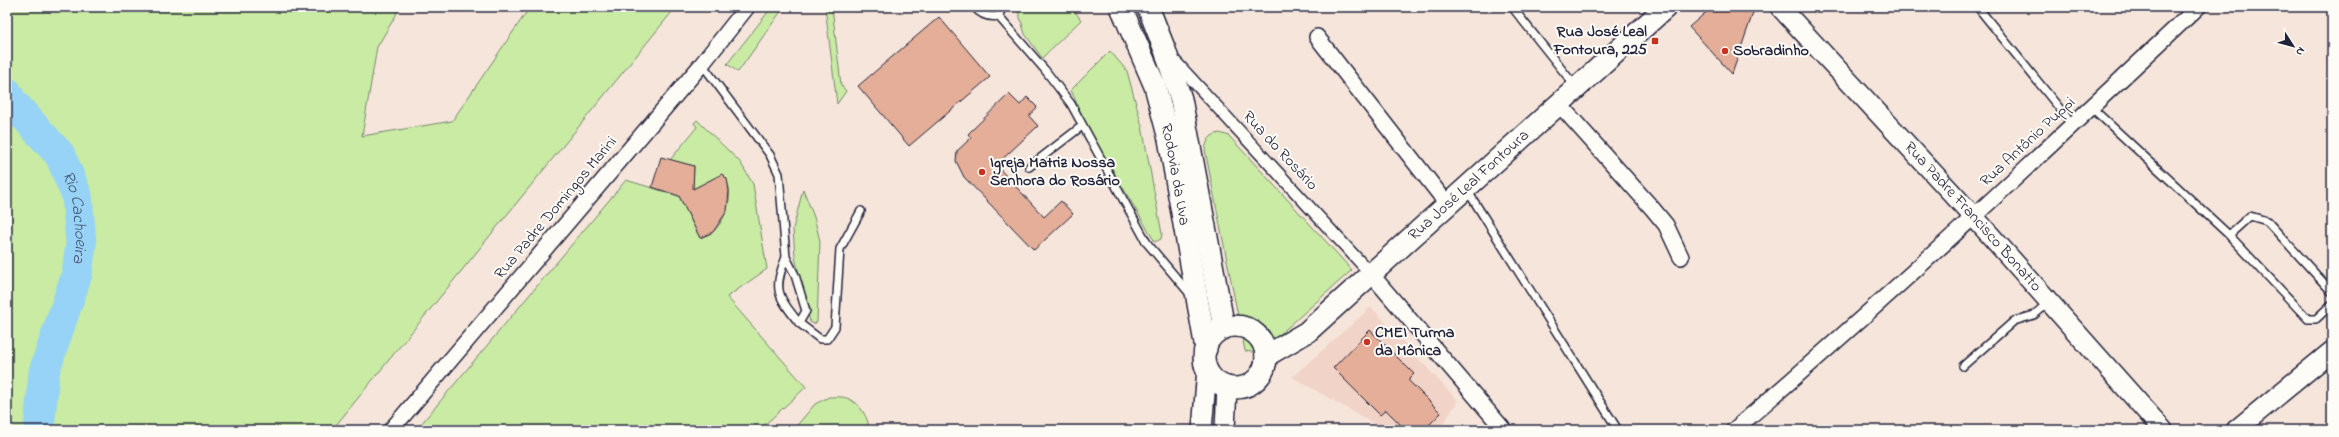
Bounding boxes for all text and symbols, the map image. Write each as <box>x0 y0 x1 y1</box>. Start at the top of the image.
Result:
place label: Rua José Leal Fontoura, 225 <box>1553 20 1648 62</box>
north arrow <box>2273 26 2313 66</box>
marker: Rua José Leal Fontoura, 225 <box>1650 36 1660 46</box>
place label: Sobradinho <box>1733 39 1809 63</box>
text: N <box>2292 44 2309 59</box>
marker: Sobradinho <box>1720 46 1730 56</box>
street label: Rua Antônio Puppi <box>1975 91 2081 193</box>
street label: Rua do Rosário <box>1237 106 1323 196</box>
street label: Rodovia da Uva <box>1154 121 1196 227</box>
street label: Rua José Leal Fontoura <box>1403 124 1535 247</box>
street label: Rua Padre Domingos Marini <box>489 131 623 285</box>
street label: Rua Padre Francisco Bonatto <box>1898 136 2047 297</box>
place label: Igreja Matriz Nossa Senhora do Rosário <box>990 151 1120 193</box>
water label: Rio Cachoeira <box>55 167 94 266</box>
marker: Igreja Matriz Nossa Senhora do Rosário <box>977 167 987 177</box>
place label: CMEI Turma da Mônica <box>1375 321 1455 363</box>
marker: CMEI Turma da Mônica <box>1362 337 1372 347</box>

